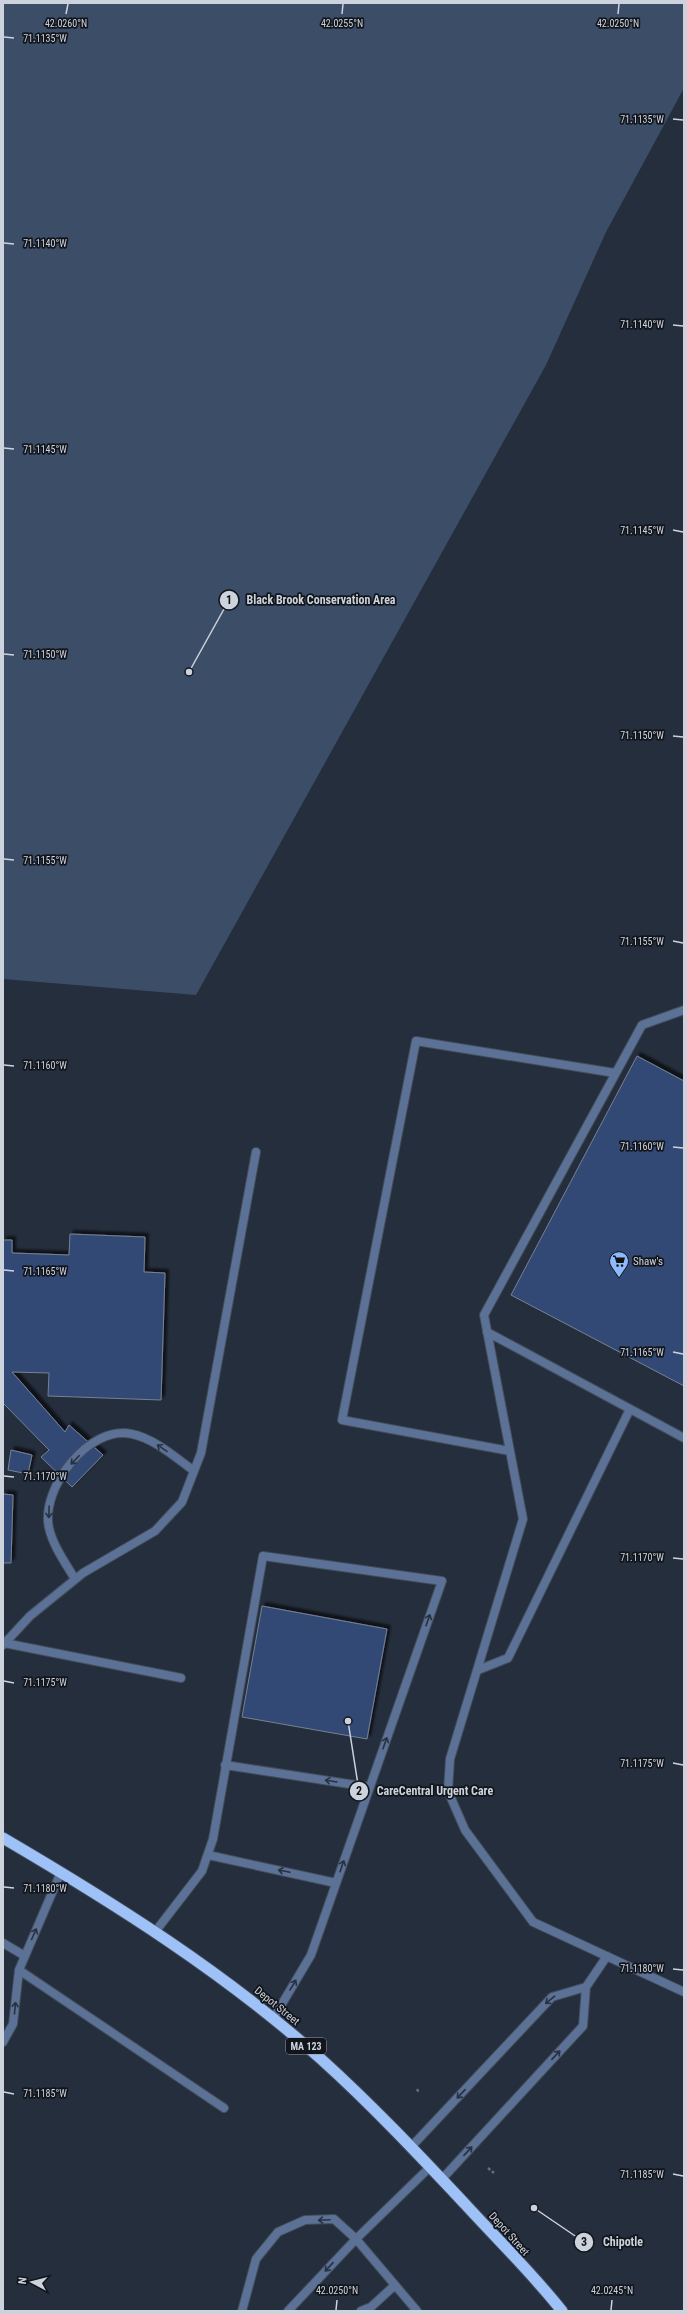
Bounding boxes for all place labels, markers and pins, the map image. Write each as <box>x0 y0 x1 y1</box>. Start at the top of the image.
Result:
callout: Black Brook Conservation Area <box>219 588 404 612</box>
supermarket icon: Shaw's <box>608 1250 630 1278</box>
place label: Shaw's <box>633 1255 663 1268</box>
callout: CareCentral Urgent Care <box>349 1779 501 1803</box>
callout: Chipotle <box>574 2230 651 2254</box>

